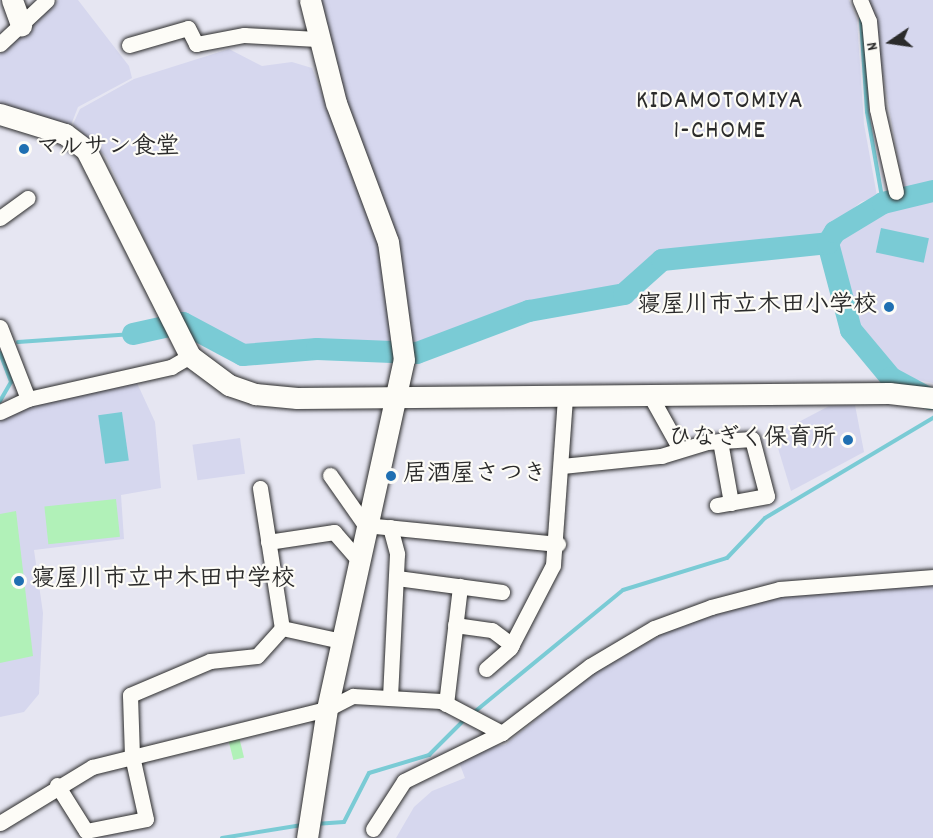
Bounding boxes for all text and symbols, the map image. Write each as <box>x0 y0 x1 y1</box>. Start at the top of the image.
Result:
north arrow <box>861 12 921 72</box>
text: N <box>861 40 885 53</box>
district label: KIDAMOTOMIYA 1-CHOME <box>636 86 804 148</box>
place label: マルサン食堂 <box>36 135 180 163</box>
marker: マルサン食堂 <box>17 142 31 156</box>
place label: 寝屋川市立木田小学校 <box>637 293 877 321</box>
marker: 寝屋川市立木田小学校 <box>882 300 896 314</box>
place label: ひなぎく保育所 <box>668 426 836 454</box>
marker: ひなぎく保育所 <box>841 433 855 447</box>
place label: 居酒屋さつき <box>403 462 547 490</box>
marker: 居酒屋さつき <box>384 469 398 483</box>
place label: 寝屋川市立中木田中学校 <box>31 567 295 595</box>
marker: 寝屋川市立中木田中学校 <box>12 574 26 588</box>

